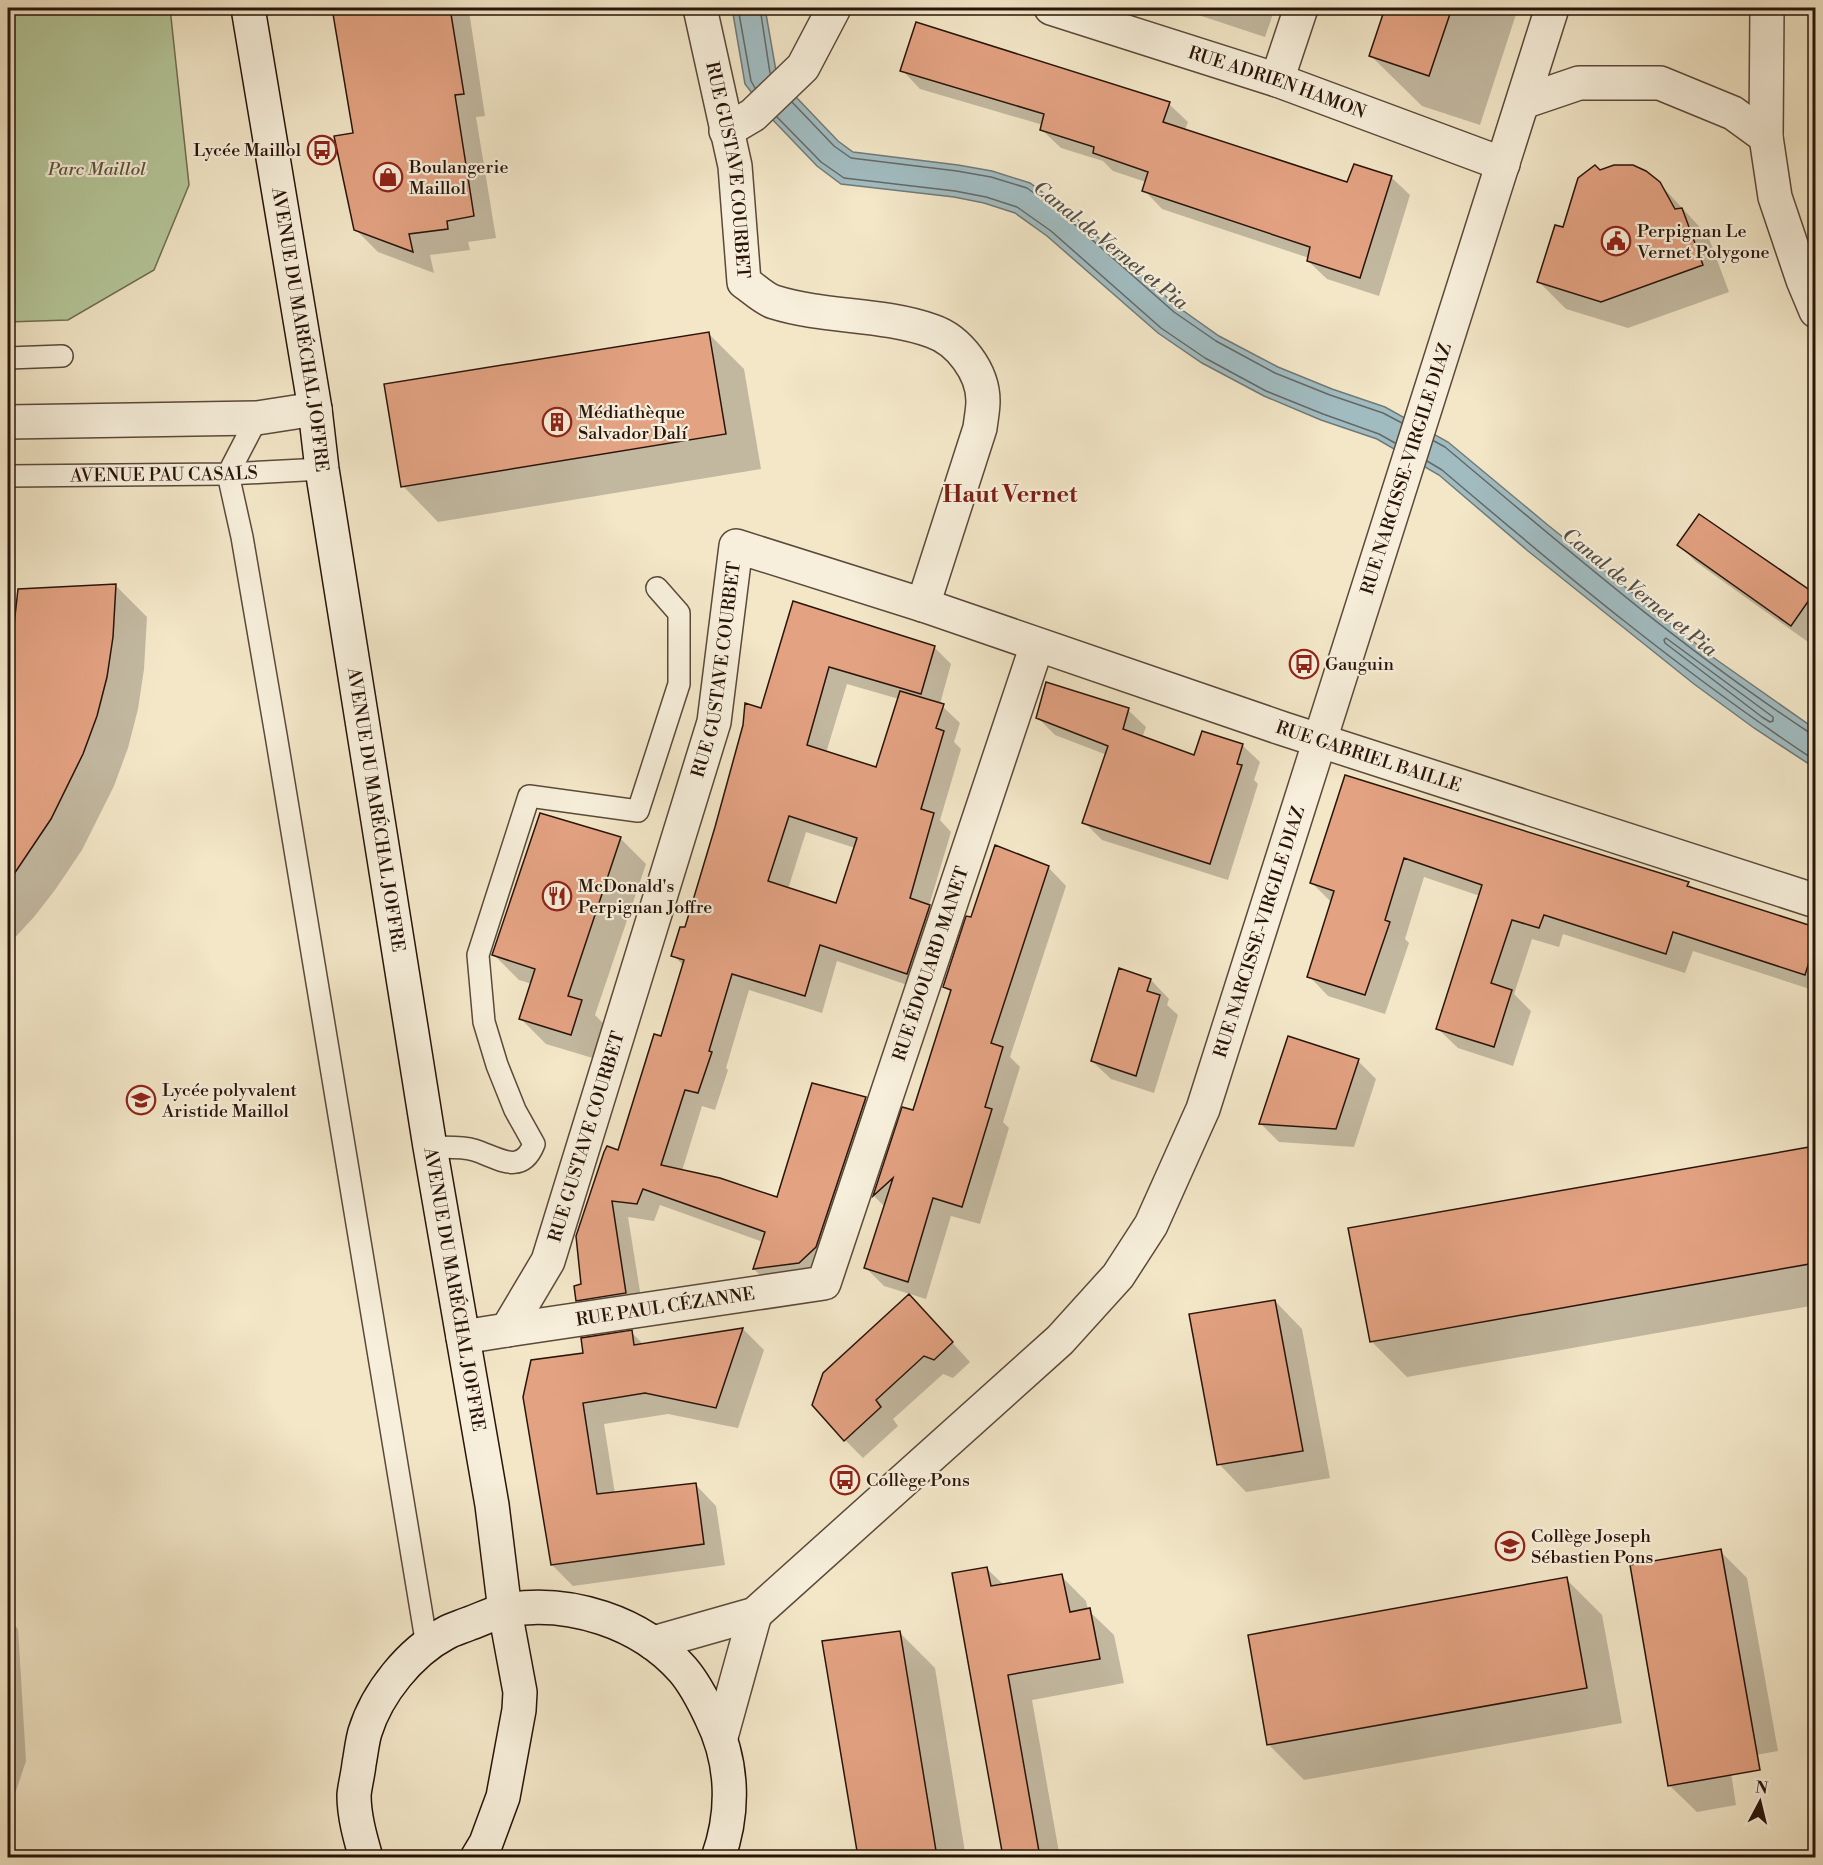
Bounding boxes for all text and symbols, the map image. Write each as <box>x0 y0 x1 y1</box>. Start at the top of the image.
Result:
street label: RUE ADRIEN HAMON <box>1185 41 1370 124</box>
street label: RUE GUSTAVE COURBET <box>701 60 755 280</box>
bus stop icon: Lycée Maillol <box>306 134 338 166</box>
place label: Lycée Maillol <box>193 139 302 162</box>
place label: Boulangerie Maillol <box>408 156 509 200</box>
park label: Parc Maillol <box>47 158 146 181</box>
shop icon: Boulangerie Maillol <box>372 161 404 193</box>
water label: Canal de Vernet et Pia <box>1028 176 1193 317</box>
street label: AVENUE DU MARÉCHAL JOFFRE <box>266 185 334 473</box>
place label: Perpignan Le Vernet Polygone <box>1636 220 1770 264</box>
public building icon: Perpignan Le Vernet Polygone <box>1600 225 1632 257</box>
street label: RUE NARCISSE-VIRGILE DIAZ <box>1355 340 1457 597</box>
place label: Médiathèque Salvador Dalí <box>578 401 688 445</box>
building icon: Médiathèque Salvador Dalí <box>541 406 573 438</box>
street label: AVENUE PAU CASALS <box>69 461 258 487</box>
district label: Haut Vernet <box>942 480 1078 510</box>
water label: Canal de Vernet et Pia <box>1557 523 1722 664</box>
street label: RUE GUSTAVE COURBET <box>686 560 746 780</box>
bus stop icon: Gauguin <box>1288 648 1320 680</box>
place label: Gauguin <box>1325 653 1394 676</box>
street label: AVENUE DU MARÉCHAL JOFFRE <box>342 665 410 954</box>
street label: RUE GABRIEL BAILLE <box>1273 716 1465 797</box>
street label: RUE NARCISSE-VIRGILE DIAZ <box>1208 803 1310 1061</box>
street label: RUE ÉDOUARD MANET <box>887 863 974 1064</box>
place label: McDonald's Perpignan Joffre <box>578 875 712 919</box>
restaurant icon: McDonald's Perpignan Joffre <box>541 880 573 912</box>
street label: RUE GUSTAVE COURBET <box>543 1028 630 1245</box>
place label: Lycée polyvalent Aristide Maillol <box>161 1079 298 1123</box>
school or university icon: Lycée polyvalent Aristide Maillol <box>125 1084 157 1116</box>
street label: AVENUE DU MARÉCHAL JOFFRE <box>419 1145 491 1433</box>
street label: RUE PAUL CÉZANNE <box>574 1282 756 1331</box>
bus stop icon: Collège Pons <box>829 1464 861 1496</box>
place label: Collège Pons <box>866 1469 970 1492</box>
place label: Collège Joseph Sébastien Pons <box>1531 1525 1654 1569</box>
school or university icon: Collège Joseph Sébastien Pons <box>1494 1530 1526 1562</box>
north arrow <box>1730 1772 1790 1832</box>
text: N <box>1754 1777 1770 1799</box>

